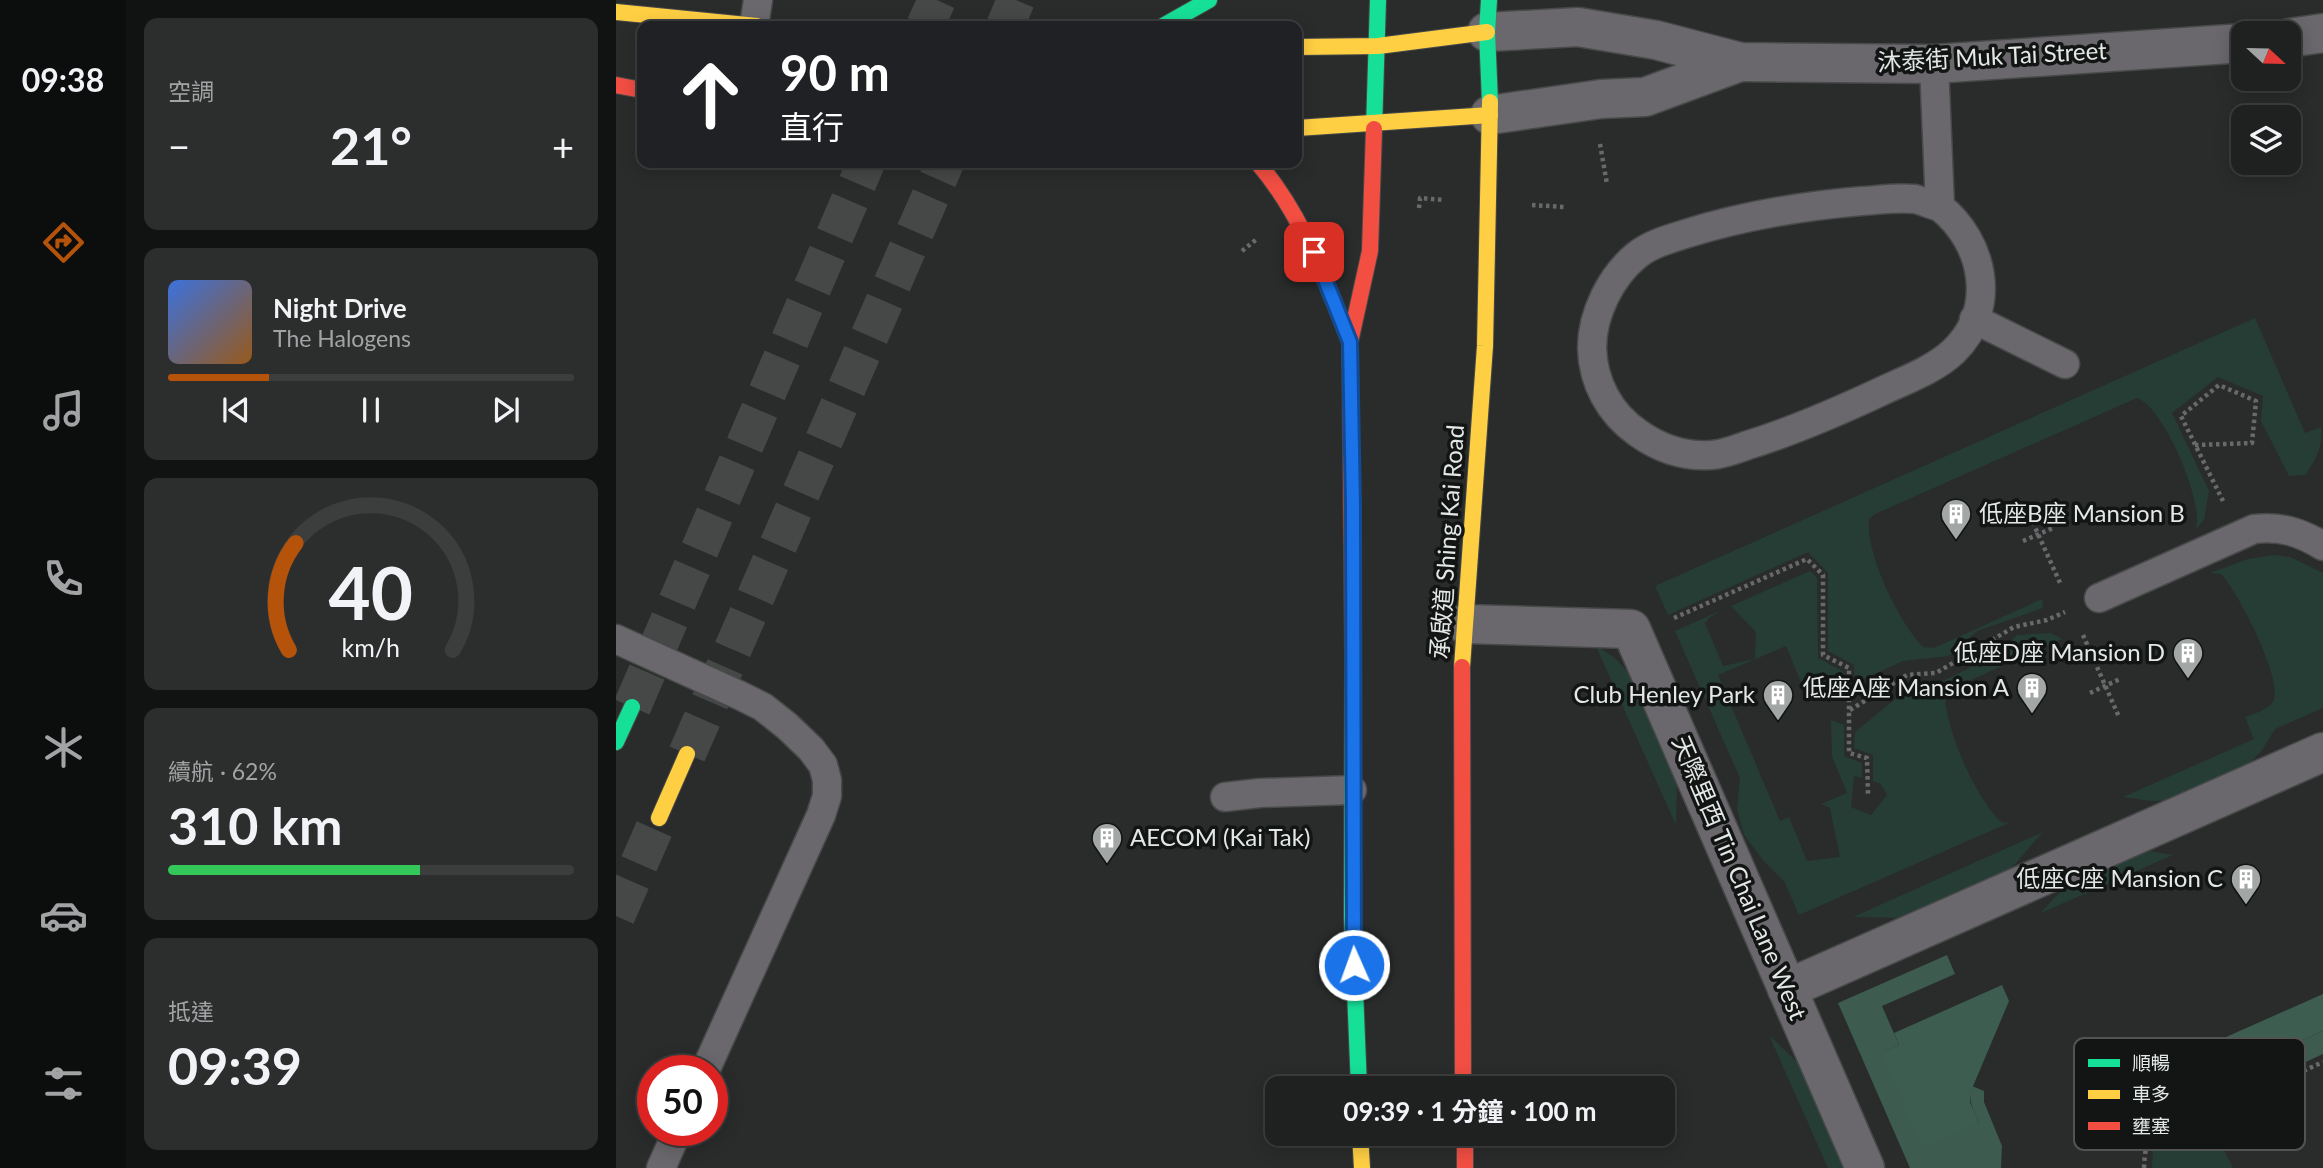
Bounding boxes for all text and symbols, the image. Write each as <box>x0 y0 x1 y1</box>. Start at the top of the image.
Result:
north arrow <box>2231 21 2301 91</box>
map controls <box>2231 21 2301 175</box>
street label: 沐泰街 Muk Tai Street <box>1876 35 2108 76</box>
text: 90 m <box>780 43 890 101</box>
icon: ahead <box>665 49 756 140</box>
text: 09:38 <box>22 60 104 99</box>
text: 空調 <box>168 77 214 105</box>
button: layers <box>2231 105 2301 175</box>
text: 直行 <box>780 107 844 146</box>
text: 21° <box>330 114 412 176</box>
text: − <box>168 123 190 169</box>
text: + <box>552 123 574 169</box>
icon: directions <box>39 218 88 267</box>
pin <box>1284 222 1344 282</box>
icon: arrive <box>1295 233 1333 271</box>
text: Night Drive <box>273 292 407 324</box>
text: The Halogens <box>273 324 411 352</box>
icon: music <box>39 386 88 435</box>
icon: previous <box>217 391 255 429</box>
icon: pause <box>352 391 390 429</box>
icon: next <box>487 391 525 429</box>
street label: 承啟道 Shing Kai Road <box>1424 424 1469 660</box>
building icon: 低座B座 Mansion B <box>1939 497 1973 541</box>
place label: 低座B座 Mansion B <box>1979 498 2185 527</box>
text: 40 <box>329 548 413 636</box>
icon: phone <box>39 554 88 603</box>
text: km/h <box>342 632 400 662</box>
building icon: 低座D座 Mansion D <box>2171 636 2205 680</box>
place label: 低座D座 Mansion D <box>1954 637 2165 666</box>
building icon: 低座A座 Mansion A <box>2015 671 2049 715</box>
place label: 低座A座 Mansion A <box>1803 672 2010 701</box>
building icon: Club Henley Park <box>1761 678 1795 722</box>
place label: Club Henley Park <box>1573 679 1756 708</box>
icon: climate <box>39 723 88 772</box>
street label: 天際里西 Tin Chai Lane West <box>1667 731 1814 1024</box>
text: 續航 · 62% <box>168 757 277 785</box>
text: 310 km <box>168 794 342 856</box>
building icon: AECOM (Kai Tak) <box>1090 821 1124 865</box>
place label: AECOM (Kai Tak) <box>1130 822 1310 851</box>
building icon: 低座C座 Mansion C <box>2229 862 2263 906</box>
place label: 低座C座 Mansion C <box>2016 863 2223 892</box>
icon: car <box>39 891 88 940</box>
position arrow <box>1317 928 1391 1002</box>
text: 抵達 <box>168 997 214 1025</box>
text: 09:39 <box>168 1034 302 1096</box>
legend <box>2074 1038 2305 1150</box>
text: 順暢 <box>2132 1051 2170 1074</box>
speed limit sign: 50 <box>637 1055 728 1146</box>
icon: filters <box>39 1059 88 1108</box>
text: 車多 <box>2132 1082 2170 1105</box>
text: 09:39 · 1 分鐘 · 100 m <box>1343 1095 1597 1127</box>
text: 壅塞 <box>2132 1114 2170 1137</box>

